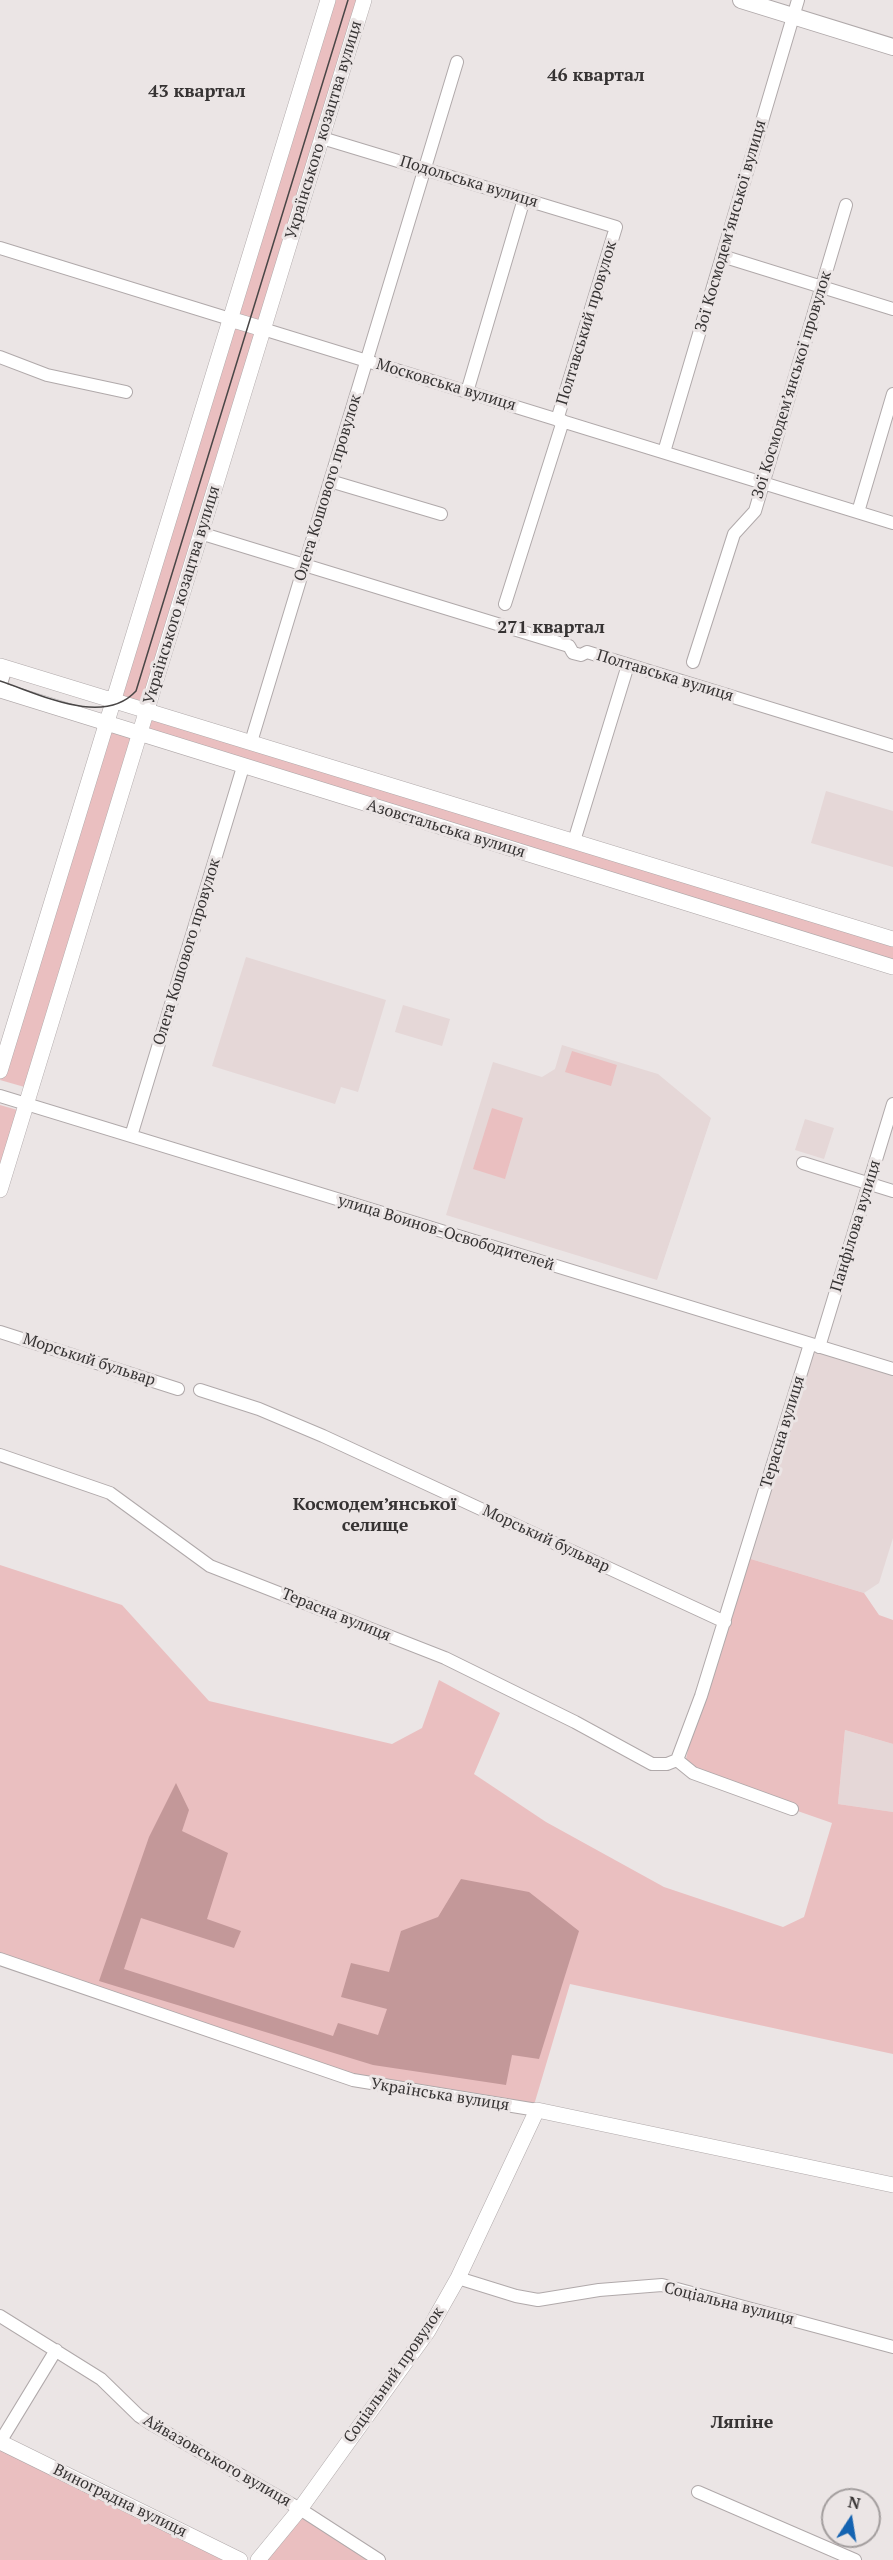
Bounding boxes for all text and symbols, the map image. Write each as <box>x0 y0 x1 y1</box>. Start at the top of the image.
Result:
street label: Українського козацтва вулиця <box>282 19 366 241</box>
district label: 46 квартал <box>547 65 645 87</box>
district label: 43 квартал <box>148 81 246 103</box>
street label: Зої Космодем’янської вулиця <box>691 118 771 334</box>
street label: Подольська вулиця <box>398 152 540 212</box>
street label: Полтавський провулок <box>553 239 621 407</box>
street label: Зої Космодем’янської провулок <box>748 269 836 501</box>
street label: Московська вулиця <box>374 355 518 415</box>
street label: Олега Кошового провулок <box>290 392 366 584</box>
street label: Українського козацтва вулиця <box>140 484 224 706</box>
district label: 271 квартал <box>497 617 605 639</box>
street label: Полтавська вулиця <box>594 646 736 706</box>
street label: Азовстальська вулиця <box>364 796 528 862</box>
street label: Олега Кошового провулок <box>149 856 225 1048</box>
street label: Панфілова вулиця <box>827 1158 885 1294</box>
street label: улица Воинов-Освободителей <box>335 1191 557 1275</box>
street label: Морський бульвар <box>20 1330 158 1390</box>
street label: Терасна вулиця <box>757 1374 809 1490</box>
district label: Космодем’янської селище <box>293 1494 457 1537</box>
street label: Морський бульвар <box>479 1501 613 1577</box>
street label: Терасна вулиця <box>279 1584 393 1646</box>
street label: Українська вулиця <box>369 2075 511 2115</box>
street label: Соціальна вулиця <box>662 2279 796 2329</box>
street label: Соціальний провулок <box>340 2303 448 2447</box>
street label: Айвазовського вулиця <box>140 2411 294 2511</box>
district label: Ляпіне <box>711 2412 773 2434</box>
street label: Виноградна вулиця <box>50 2460 190 2542</box>
north arrow <box>821 2488 881 2548</box>
text: N <box>846 2490 863 2514</box>

